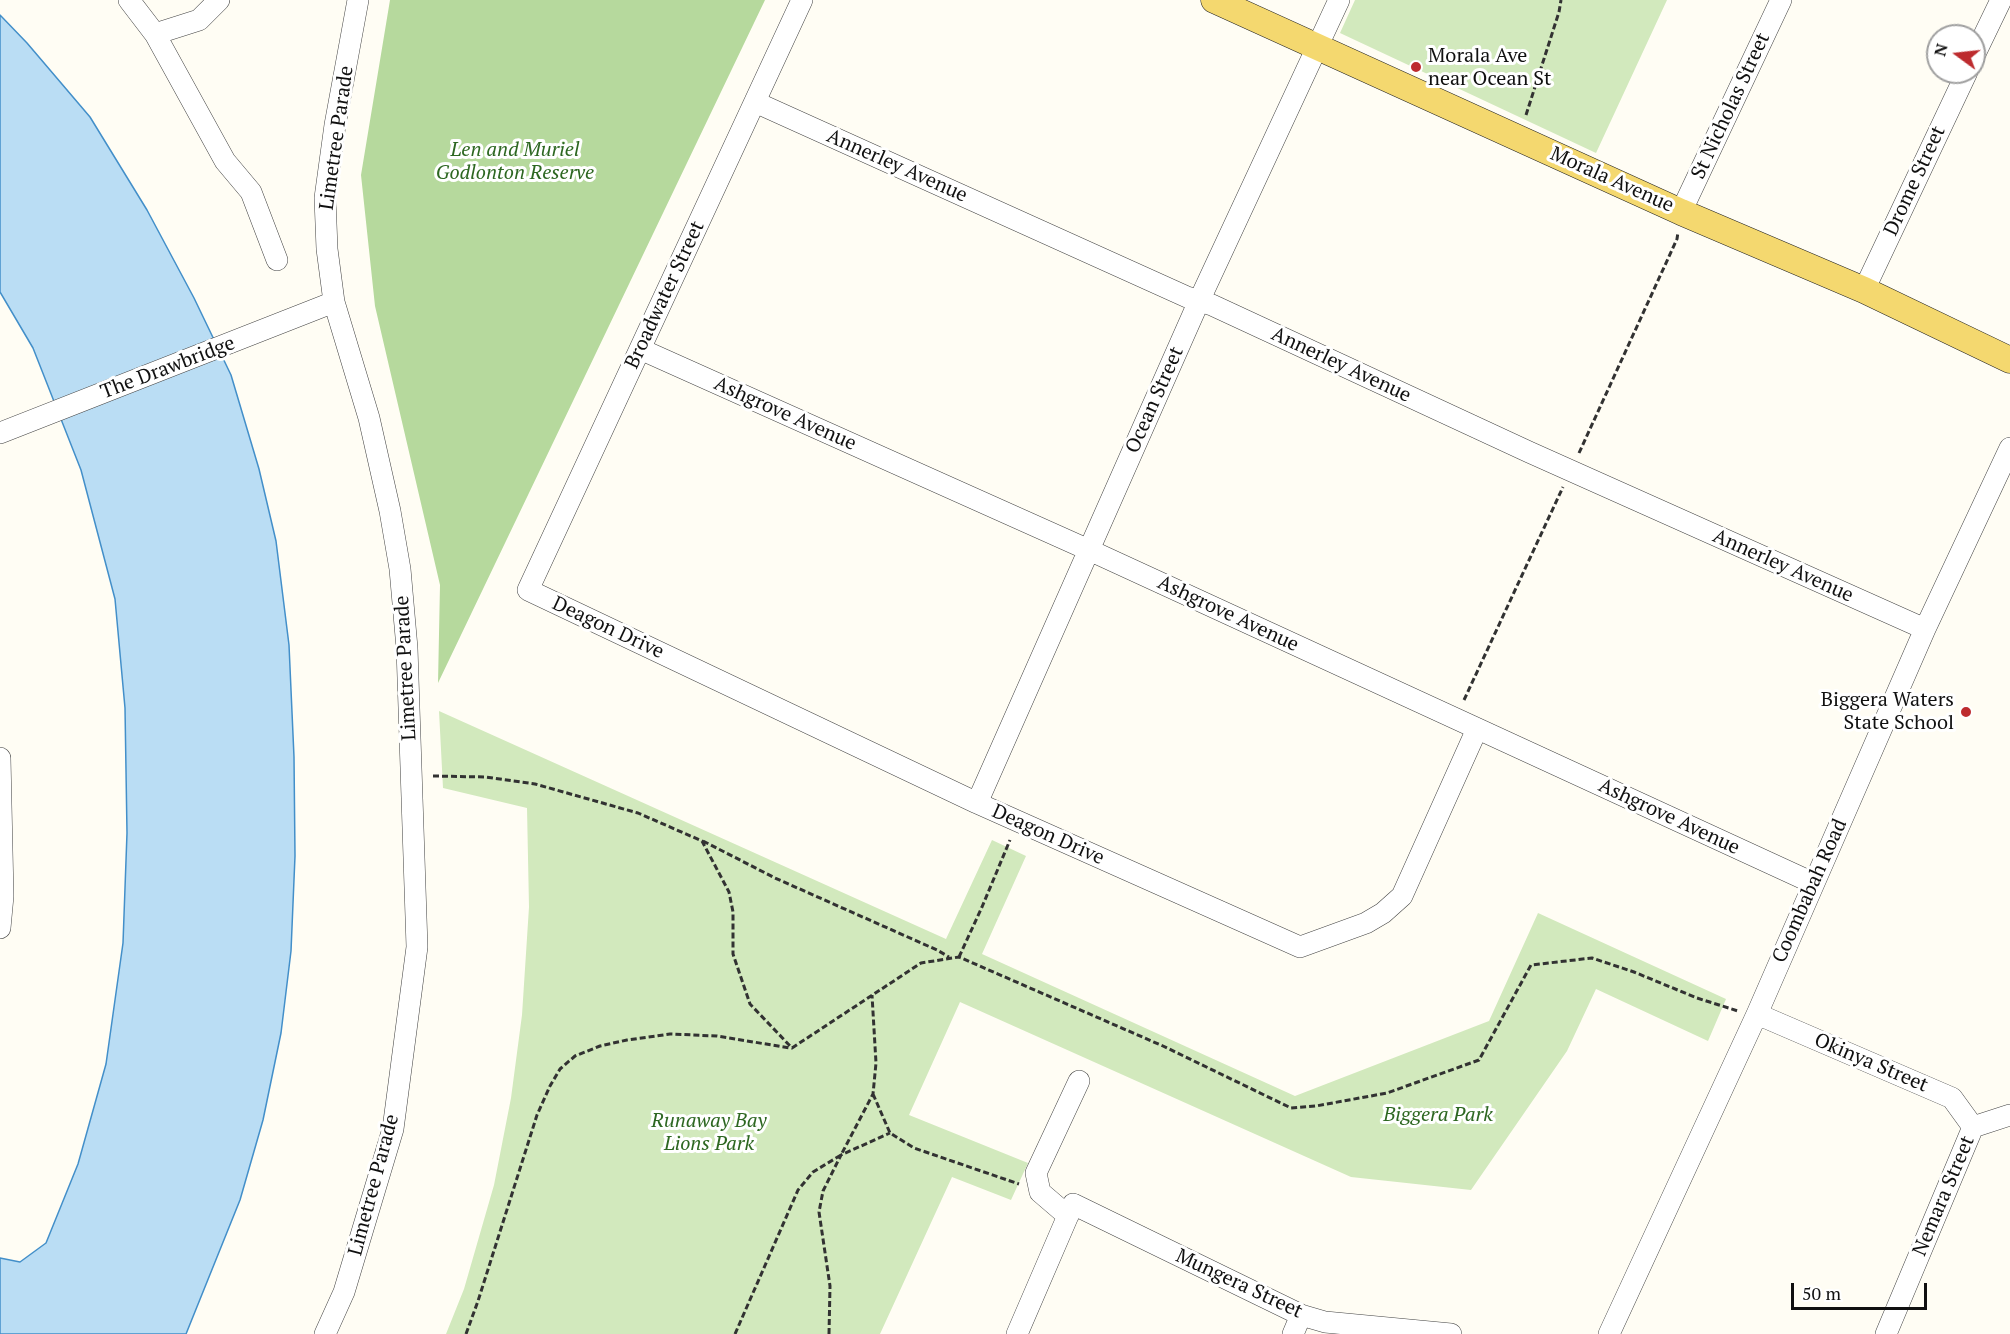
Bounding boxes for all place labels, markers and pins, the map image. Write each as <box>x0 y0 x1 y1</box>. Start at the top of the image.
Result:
place label: Morala Ave near Ocean St <box>1428 44 1551 91</box>
marker: Morala Ave near Ocean St <box>1409 60 1423 74</box>
place label: Biggera Waters State School <box>1821 688 1954 735</box>
marker: Biggera Waters State School <box>1959 705 1973 719</box>

